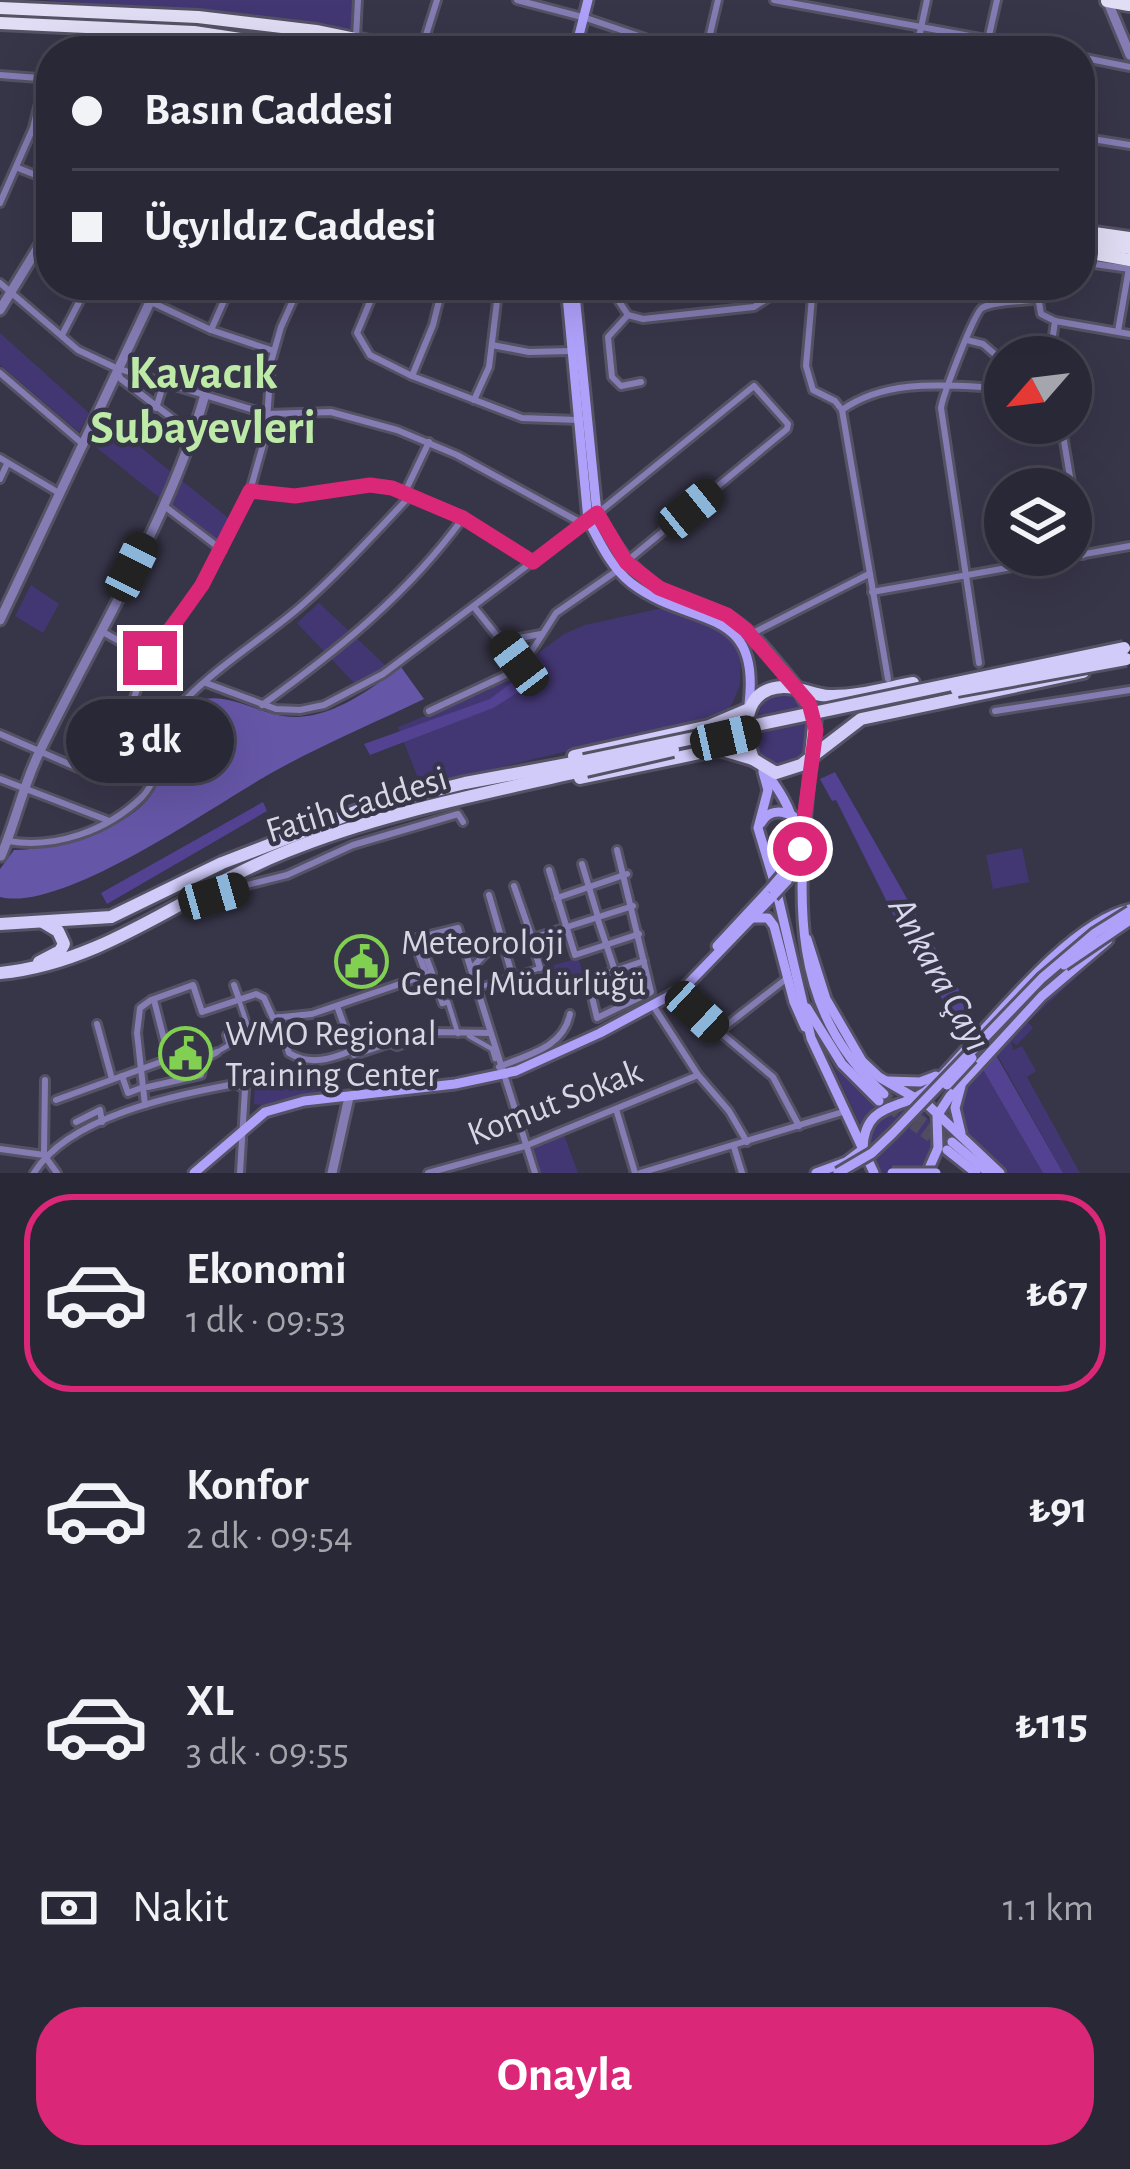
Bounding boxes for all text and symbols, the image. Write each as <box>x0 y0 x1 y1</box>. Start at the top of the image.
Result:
text: Basın Caddesi <box>144 88 394 133</box>
text: Üçyıldız Caddesi <box>144 204 437 249</box>
north arrow <box>984 336 1092 444</box>
map controls <box>984 336 1092 576</box>
district label: Kavacık Subayevleri <box>90 350 316 453</box>
button: layers <box>984 468 1092 576</box>
car <box>652 472 730 546</box>
car <box>100 527 164 607</box>
car <box>483 623 555 703</box>
route end <box>123 631 177 685</box>
callout: 3 dk <box>66 700 234 784</box>
car <box>687 712 765 764</box>
text: 3 dk <box>119 721 181 760</box>
street label: Fatih Caddesi <box>262 760 451 850</box>
route start <box>773 822 827 876</box>
car <box>174 869 254 923</box>
water label: Ankara Çayı <box>880 890 997 1058</box>
place label: Meteoroloji Genel Müdürlüğü <box>401 925 646 1002</box>
public building icon: Meteoroloji Genel Müdürlüğü <box>334 934 390 990</box>
car <box>658 974 736 1050</box>
place label: WMO Regional Training Center <box>225 1016 439 1093</box>
public building icon: WMO Regional Training Center <box>158 1025 214 1081</box>
street label: Komut Sokak <box>463 1053 647 1153</box>
icon: car <box>42 1239 150 1347</box>
text: Ekonomi <box>186 1247 347 1292</box>
text: ₺67 <box>1026 1270 1088 1315</box>
text: 1 dk · 09:53 <box>186 1301 346 1340</box>
icon: car <box>42 1455 150 1563</box>
text: Konfor <box>186 1463 309 1508</box>
text: ₺91 <box>1029 1486 1088 1531</box>
text: 2 dk · 09:54 <box>186 1517 353 1556</box>
icon: car <box>42 1671 150 1779</box>
text: XL <box>186 1679 234 1724</box>
text: ₺115 <box>1015 1702 1088 1747</box>
text: 3 dk · 09:55 <box>186 1733 349 1772</box>
icon: cash <box>36 1875 102 1941</box>
text: Nakit <box>132 1885 228 1930</box>
text: 1.1 km <box>1003 1889 1094 1928</box>
button: Onayla <box>36 2007 1094 2145</box>

